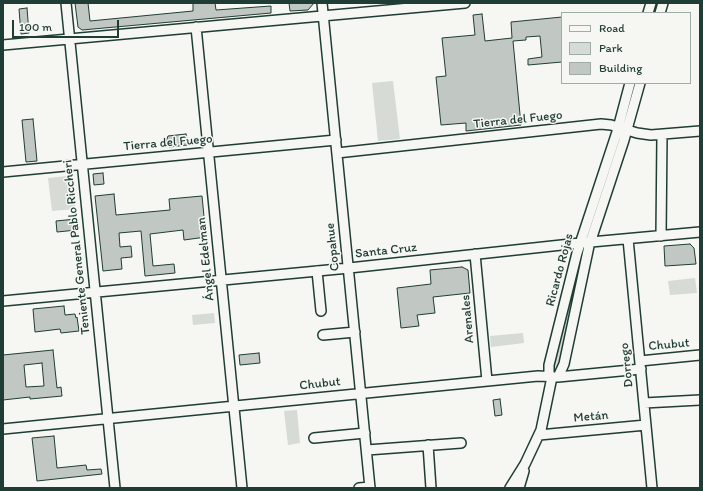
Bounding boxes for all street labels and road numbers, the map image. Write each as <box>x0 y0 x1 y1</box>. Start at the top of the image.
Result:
street label: Tierra del Fuego <box>473 108 563 132</box>
street label: Tierra del Fuego <box>123 131 213 155</box>
street label: Teniente General Pablo Riccheri <box>60 159 94 335</box>
street label: Ángel Edelman <box>194 216 218 302</box>
street label: Copahue <box>323 222 343 272</box>
street label: Ricardo Rojas <box>543 232 577 308</box>
street label: Santa Cruz <box>354 240 418 262</box>
street label: Arenales <box>458 294 478 344</box>
street label: Chubut <box>648 335 690 355</box>
street label: Dorrego <box>617 342 637 388</box>
street label: Chubut <box>299 374 341 394</box>
street label: Metán <box>573 408 609 426</box>

